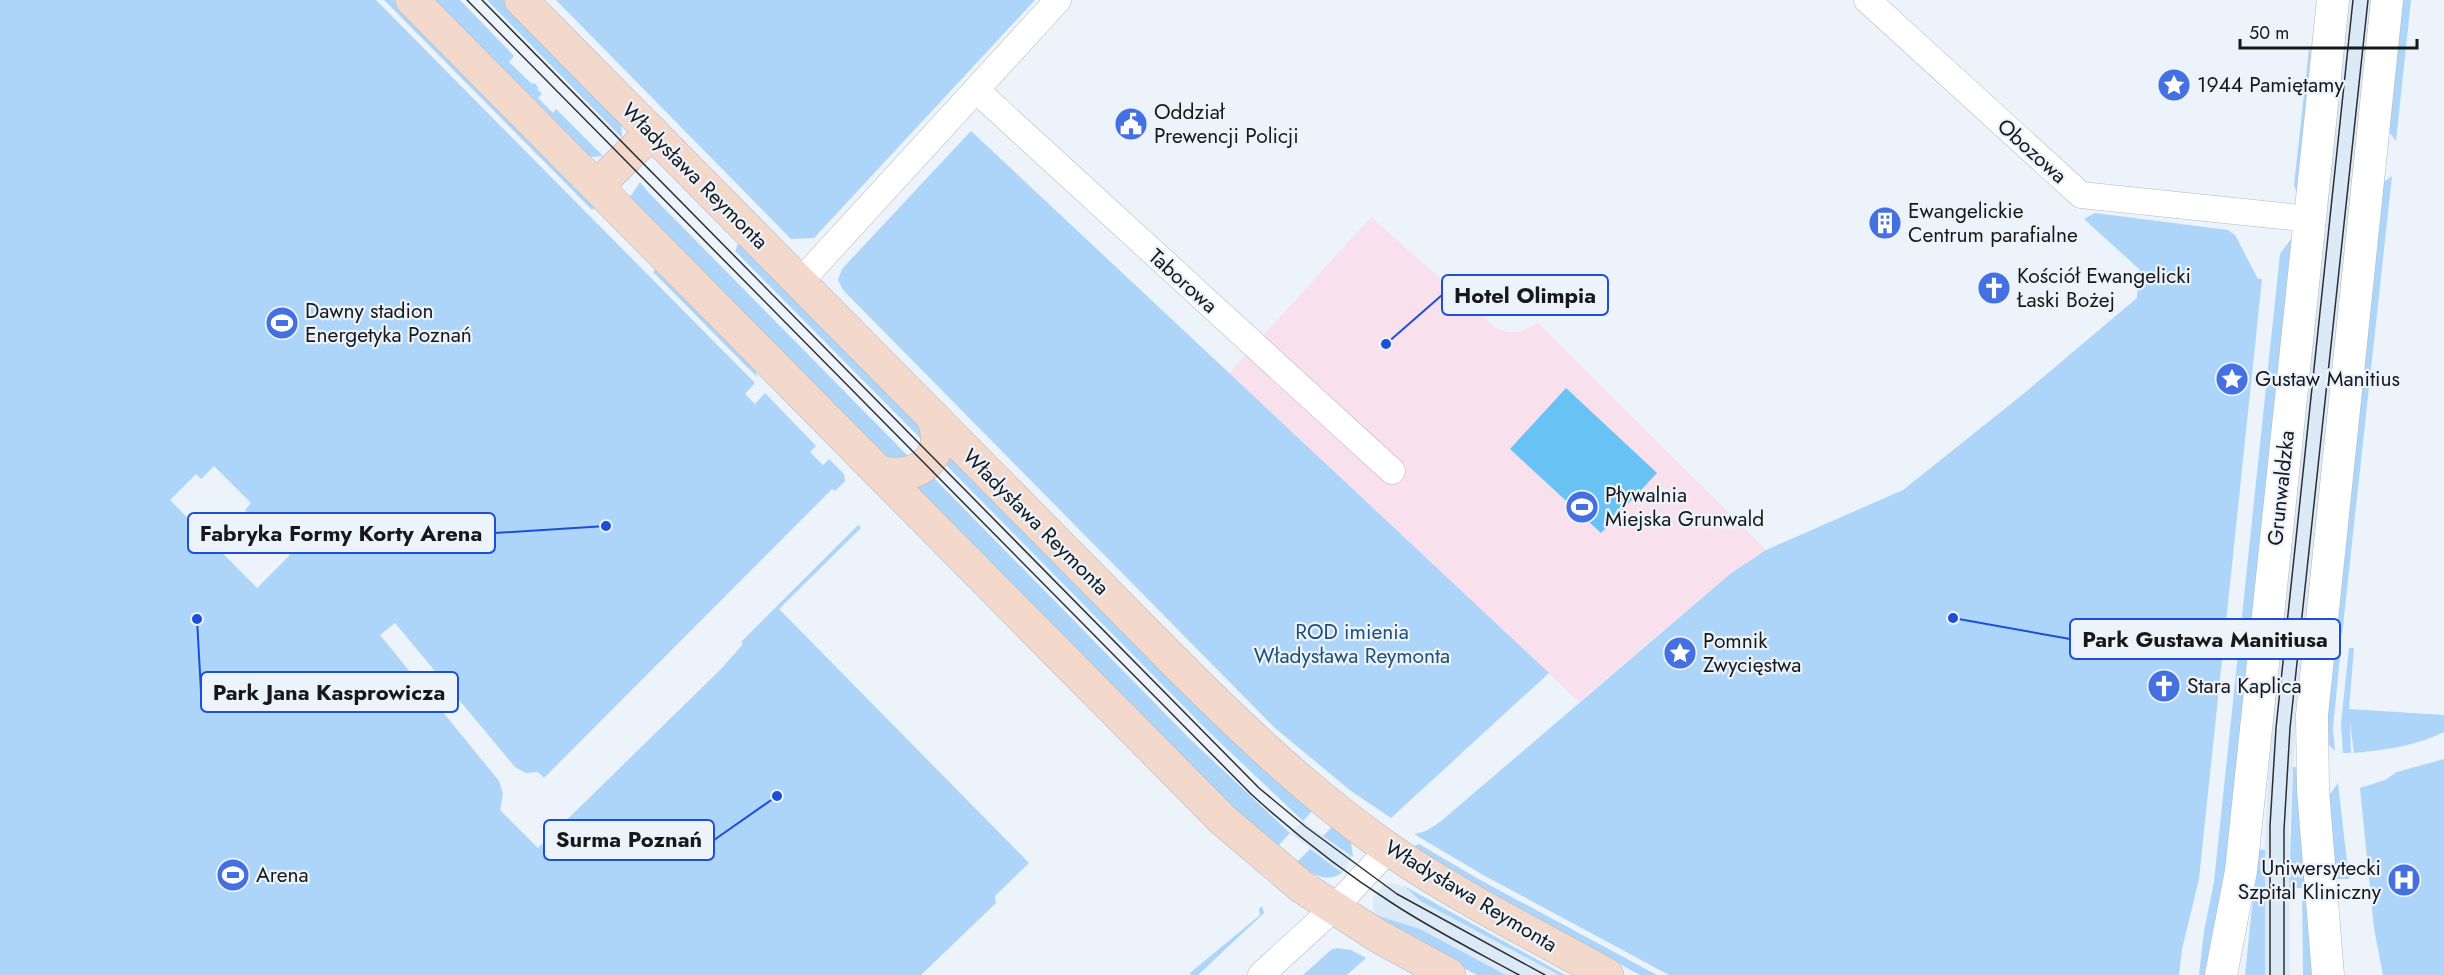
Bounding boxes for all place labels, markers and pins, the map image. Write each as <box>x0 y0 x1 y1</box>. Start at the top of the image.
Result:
place icon: 1944 Pamiętamy <box>2156 67 2192 103</box>
place label: 1944 Pamiętamy <box>2197 70 2344 100</box>
place label: Oddział Prewencji Policji <box>1154 97 1299 151</box>
public building icon: Oddział Prewencji Policji <box>1113 106 1149 142</box>
place label: Ewangelickie Centrum parafialne <box>1908 196 2078 250</box>
building icon: Ewangelickie Centrum parafialne <box>1867 205 1903 241</box>
place label: Kościół Ewangelicki Łaski Bożej <box>2016 261 2191 315</box>
church icon: Kościół Ewangelicki Łaski Bożej <box>1976 270 2012 306</box>
callout: Hotel Olimpia <box>1442 275 1608 315</box>
place label: Dawny stadion Energetyka Poznań <box>305 296 472 350</box>
sports icon: Dawny stadion Energetyka Poznań <box>264 305 300 341</box>
place icon: Gustaw Manitius <box>2214 361 2250 397</box>
place label: Gustaw Manitius <box>2255 364 2400 394</box>
place label: Pływalnia Miejska Grunwald <box>1605 480 1764 534</box>
sports icon: Pływalnia Miejska Grunwald <box>1564 489 1600 525</box>
callout: Fabryka Formy Korty Arena <box>188 513 495 553</box>
callout: Park Gustawa Manitiusa <box>2070 619 2340 659</box>
place label: Pomnik Zwycięstwa <box>1703 626 1801 680</box>
place icon: Pomnik Zwycięstwa <box>1662 635 1698 671</box>
church icon: Stara Kaplica <box>2146 668 2182 704</box>
place label: Stara Kaplica <box>2187 671 2302 701</box>
callout: Park Jana Kasprowicza <box>201 672 458 712</box>
callout: Surma Poznań <box>544 820 714 860</box>
place label: Uniwersytecki Szpital Kliniczny <box>2238 853 2382 907</box>
sports icon: Arena <box>215 857 251 893</box>
place label: Arena <box>256 860 309 890</box>
hospital icon: Uniwersytecki Szpital Kliniczny <box>2386 862 2422 898</box>

